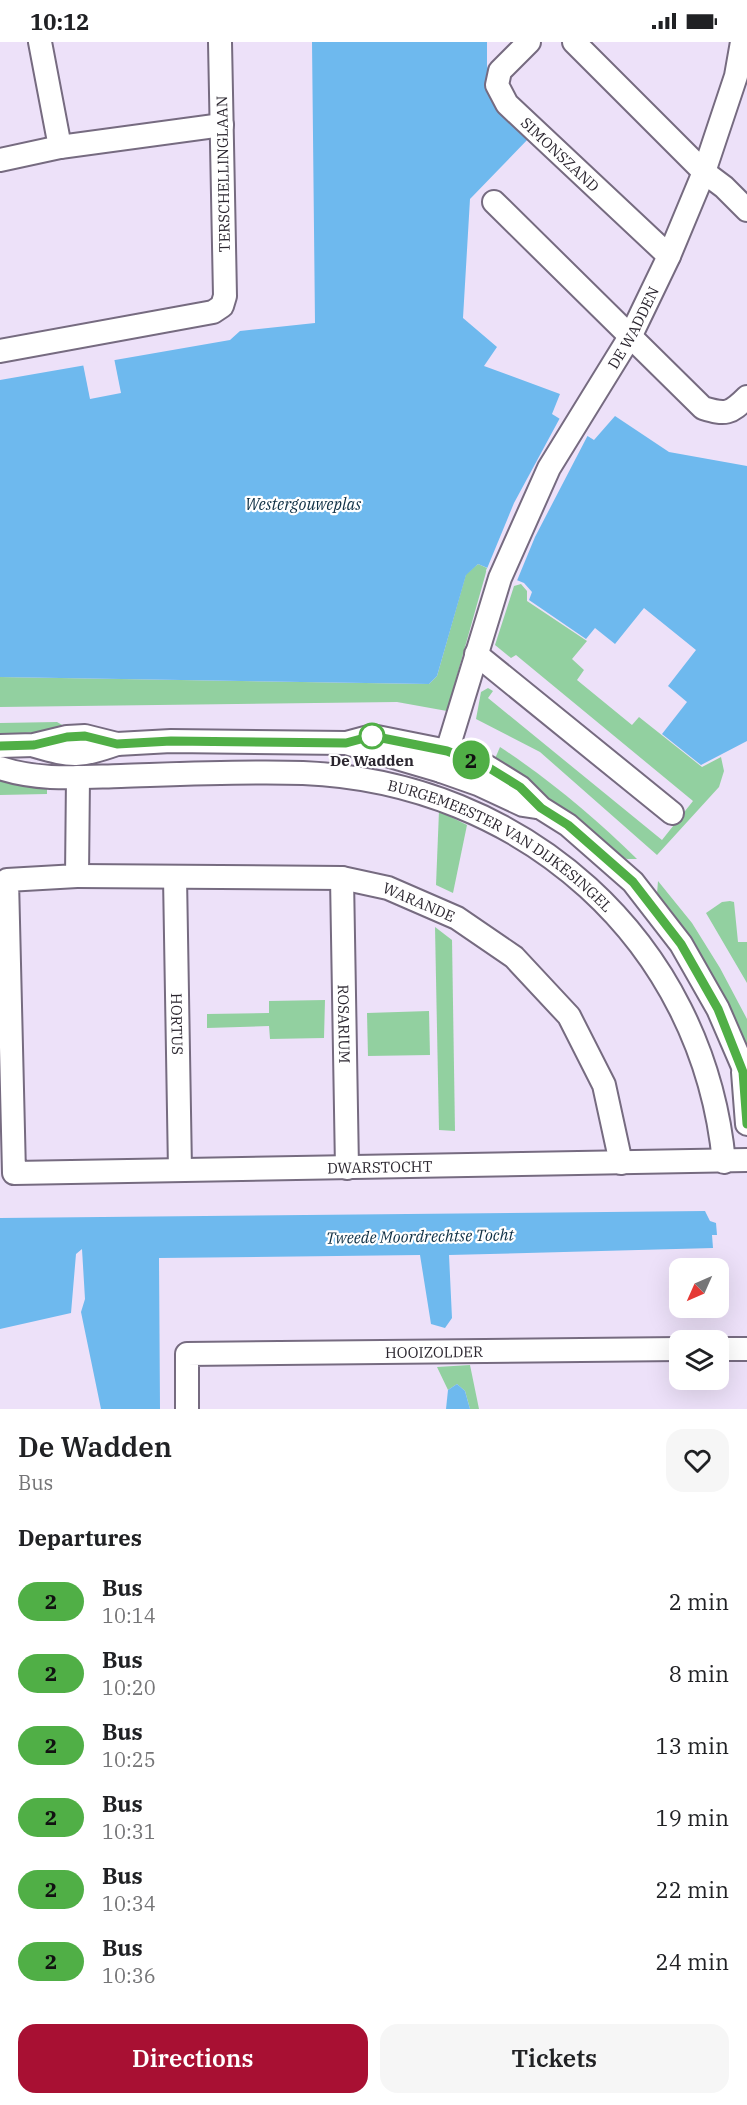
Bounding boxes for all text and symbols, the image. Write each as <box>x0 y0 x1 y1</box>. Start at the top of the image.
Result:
text: 10:12 <box>30 7 89 36</box>
street label: TERSCHELLINGLAAN <box>212 96 234 252</box>
street label: SIMONSZAND <box>517 113 604 195</box>
street label: DE WADDEN <box>603 283 662 372</box>
water label: Westergouweplas <box>245 494 361 514</box>
marker: De Wadden <box>359 723 385 749</box>
line badge: 2 <box>452 740 490 780</box>
text: 2 <box>465 746 477 774</box>
place label: De Wadden <box>330 751 414 770</box>
street label: BURGEMEESTER VAN DIJKESINGEL <box>386 775 617 916</box>
street label: WARANDE <box>380 878 458 926</box>
street label: ROSARIUM <box>334 984 355 1064</box>
street label: HORTUS <box>167 993 188 1055</box>
street label: DWARSTOCHT <box>327 1156 433 1177</box>
water label: Tweede Moordrechtse Tocht <box>326 1224 516 1248</box>
north arrow <box>669 1258 729 1318</box>
map controls <box>669 1258 729 1390</box>
button: layers <box>669 1330 729 1390</box>
street label: HOOIZOLDER <box>385 1341 483 1361</box>
text: De Wadden <box>18 1428 172 1465</box>
button: heart <box>666 1429 729 1492</box>
text: Bus <box>18 1469 53 1496</box>
text: Departures <box>18 1523 142 1552</box>
text: Bus <box>102 1573 143 1602</box>
text: 2 <box>45 1587 57 1615</box>
text: 2 min <box>669 1587 729 1616</box>
text: 10:14 <box>102 1602 156 1629</box>
text: Bus <box>102 1645 143 1674</box>
text: 2 <box>45 1659 57 1687</box>
text: 8 min <box>669 1659 729 1688</box>
text: 10:20 <box>102 1674 156 1701</box>
text: Bus <box>102 1717 143 1746</box>
text: 2 <box>45 1731 57 1759</box>
text: 13 min <box>656 1731 729 1760</box>
text: 10:25 <box>102 1746 156 1773</box>
text: Bus <box>102 1789 143 1818</box>
text: 2 <box>45 1803 57 1831</box>
text: 19 min <box>656 1803 729 1832</box>
text: 10:31 <box>102 1818 156 1845</box>
text: Bus <box>102 1861 143 1890</box>
text: 2 <box>45 1875 57 1903</box>
text: 22 min <box>656 1875 729 1904</box>
text: 10:34 <box>102 1890 156 1917</box>
text: Bus <box>102 1933 143 1962</box>
text: 2 <box>45 1947 57 1975</box>
text: 24 min <box>656 1947 729 1976</box>
text: 10:36 <box>102 1962 156 1989</box>
button: Directions <box>18 2024 368 2093</box>
button: Tickets <box>380 2024 729 2093</box>

